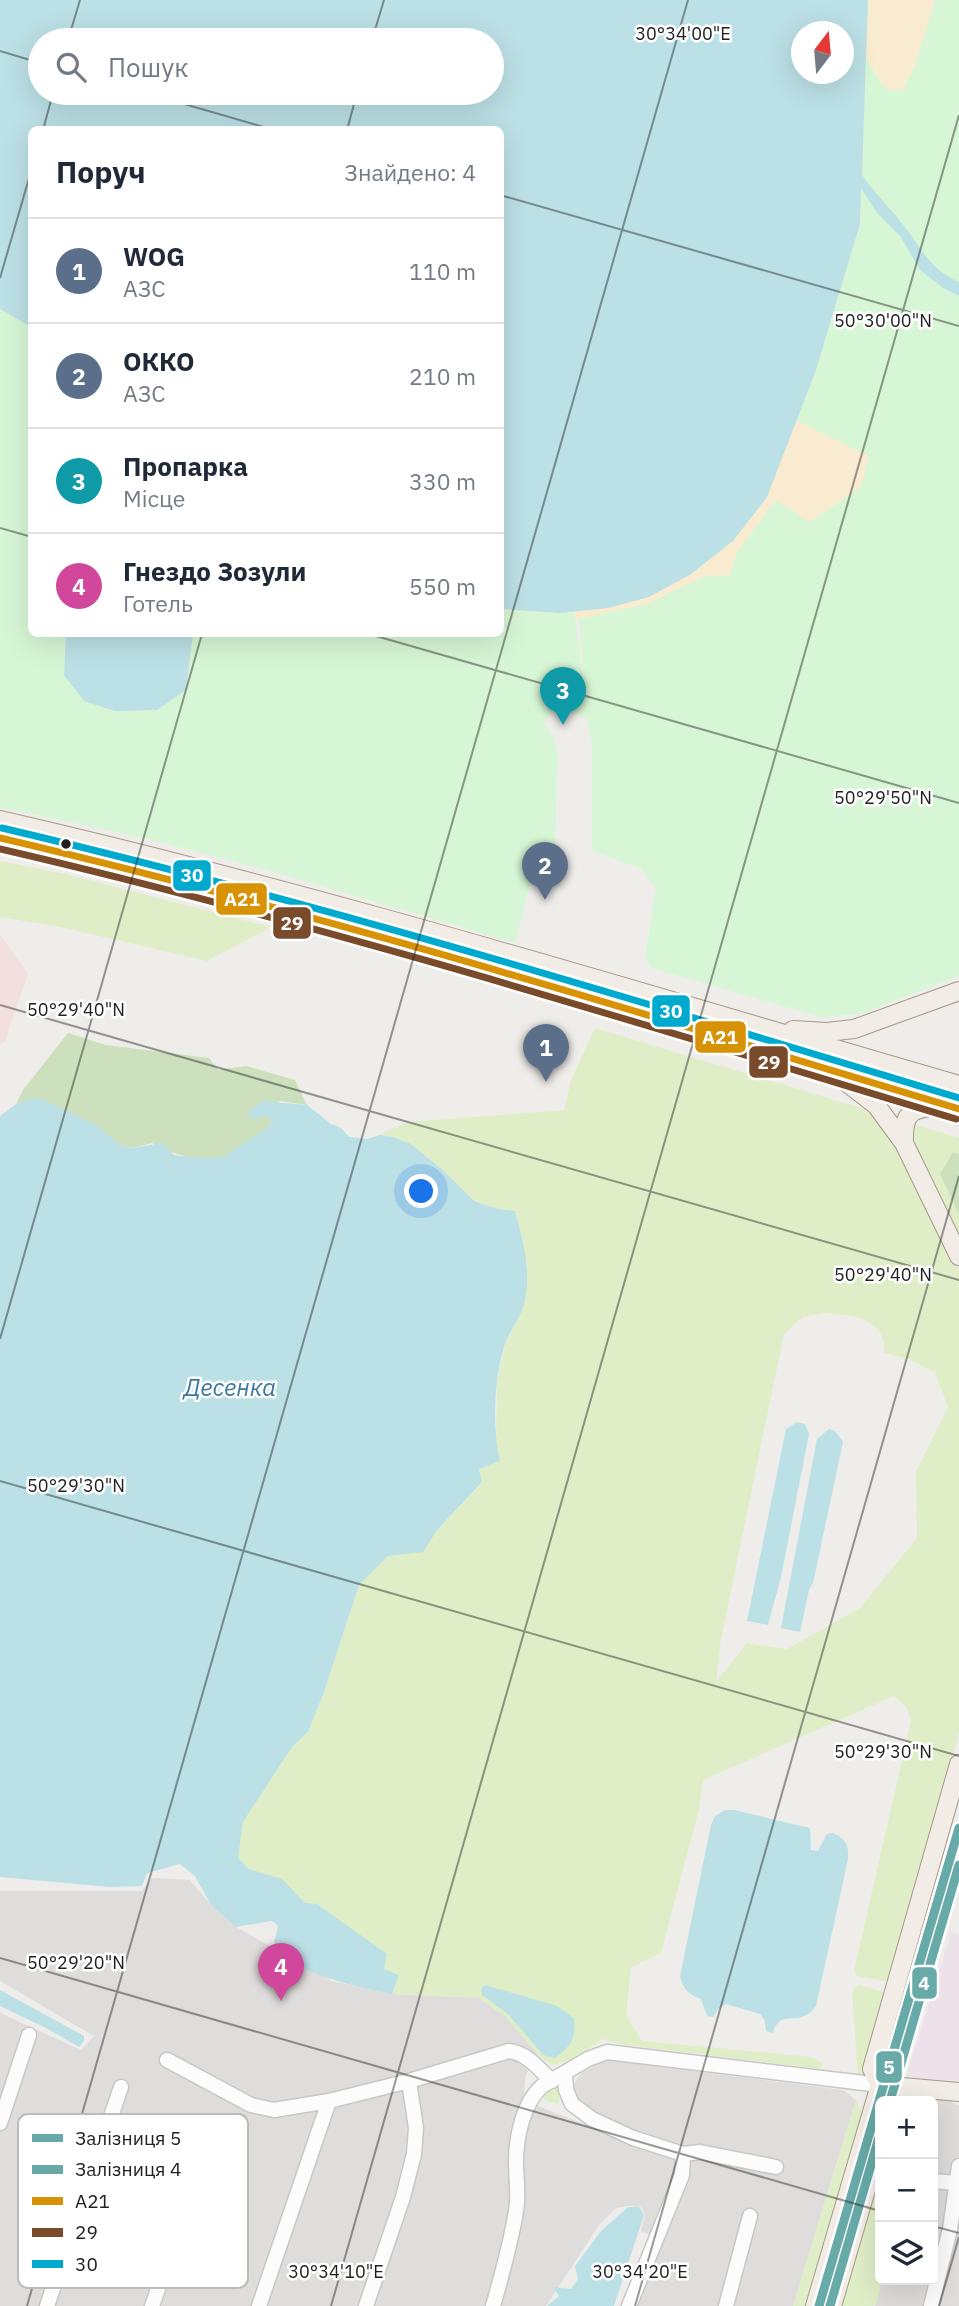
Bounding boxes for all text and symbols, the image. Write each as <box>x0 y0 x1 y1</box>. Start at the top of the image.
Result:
north arrow <box>791 21 854 84</box>
text: 30°34'00"E <box>635 22 731 45</box>
search box <box>28 28 504 105</box>
icon: search <box>52 48 90 86</box>
text: Пошук <box>108 50 189 84</box>
text: Поруч <box>56 152 146 191</box>
text: Знайдено: 4 <box>344 157 476 187</box>
text: WOG <box>123 239 185 273</box>
text: 1 <box>72 256 86 286</box>
text: 110 m <box>409 256 476 286</box>
text: АЗС <box>123 273 166 303</box>
text: 50°30'00"N <box>834 309 932 332</box>
text: ОККО <box>123 344 195 378</box>
text: 2 <box>72 361 86 391</box>
text: 210 m <box>409 361 476 391</box>
text: АЗС <box>123 378 166 408</box>
text: Пропарка <box>123 449 248 483</box>
text: 3 <box>72 466 86 496</box>
text: 330 m <box>409 466 476 496</box>
text: Місце <box>123 483 185 513</box>
text: Гнездо Зозули <box>123 554 306 588</box>
text: 4 <box>72 571 86 601</box>
text: 550 m <box>409 571 476 601</box>
text: Готель <box>123 588 193 618</box>
pin: 3 <box>540 667 586 725</box>
text: 50°29'50"N <box>834 786 932 809</box>
unlabelled marker <box>59 837 73 851</box>
pin: 2 <box>522 842 568 900</box>
line badge: 30 <box>172 859 212 892</box>
text: 30 <box>181 863 203 887</box>
line badge: А21 <box>215 882 268 916</box>
text: А21 <box>224 887 261 911</box>
line badge: 29 <box>272 906 312 940</box>
text: 29 <box>281 911 303 935</box>
line badge: 30 <box>651 994 691 1028</box>
text: 50°29'40"N <box>27 998 125 1021</box>
text: 30 <box>660 999 682 1023</box>
line badge: А21 <box>694 1020 747 1054</box>
pin: 1 <box>523 1024 569 1082</box>
text: А21 <box>702 1025 739 1049</box>
line badge: 29 <box>748 1045 789 1079</box>
text: 29 <box>758 1050 780 1074</box>
your location <box>404 1174 438 1208</box>
text: 50°29'40"N <box>834 1263 932 1286</box>
water label: Десенка <box>182 1371 276 1403</box>
text: 50°29'30"N <box>27 1474 125 1497</box>
text: 50°29'30"N <box>834 1740 932 1763</box>
pin: 4 <box>258 1943 304 2001</box>
text: 50°29'20"N <box>27 1951 125 1974</box>
line badge: 4 <box>911 1966 938 2000</box>
text: 4 <box>918 1971 930 1995</box>
line badge: 5 <box>875 2050 903 2084</box>
text: 5 <box>883 2055 895 2079</box>
map controls <box>875 2096 938 2285</box>
button: + <box>875 2096 938 2159</box>
legend <box>18 2114 248 2288</box>
text: Залізниця 5 <box>75 2126 181 2150</box>
text: Залізниця 4 <box>75 2157 181 2181</box>
button: − <box>875 2159 938 2222</box>
text: А21 <box>75 2189 110 2213</box>
text: 29 <box>75 2220 98 2244</box>
button: layers <box>875 2222 938 2285</box>
text: 30 <box>75 2252 98 2276</box>
text: 30°34'10"E <box>288 2260 384 2283</box>
text: 30°34'20"E <box>592 2260 688 2283</box>

